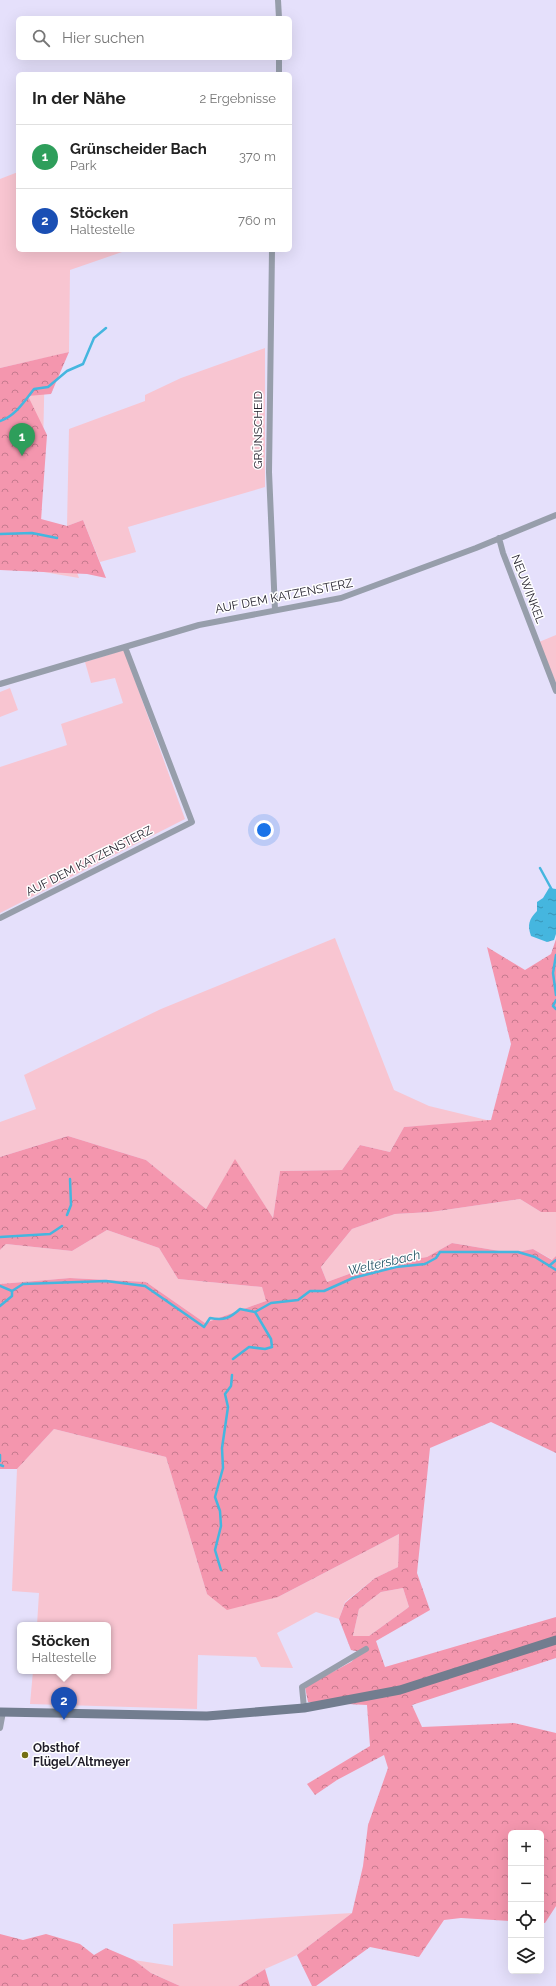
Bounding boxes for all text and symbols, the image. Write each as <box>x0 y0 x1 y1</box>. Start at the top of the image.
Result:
search box <box>16 16 292 60</box>
icon: search <box>30 27 52 49</box>
text: Hier suchen <box>62 29 145 47</box>
text: In der Nähe <box>32 88 126 108</box>
text: 2 Ergebnisse <box>199 91 276 106</box>
text: Grünscheider Bach <box>70 140 207 158</box>
text: 1 <box>42 149 48 164</box>
text: 370 m <box>239 149 276 164</box>
text: Park <box>70 158 97 173</box>
text: Stöcken <box>70 204 128 222</box>
text: 2 <box>41 213 49 228</box>
text: 760 m <box>238 213 276 228</box>
text: Haltestelle <box>70 222 135 237</box>
street label: GRÜNSCHEID <box>251 391 265 469</box>
pin: 1 <box>9 423 35 456</box>
street label: NEUWINKEL <box>508 553 548 625</box>
street label: AUF DEM KATZENSTERZ <box>214 576 354 616</box>
your location <box>254 820 274 840</box>
street label: AUF DEM KATZENSTERZ <box>24 823 155 899</box>
water label: Weltersbach <box>347 1247 422 1278</box>
popup <box>17 1622 111 1674</box>
text: Stöcken <box>32 1632 90 1650</box>
text: Haltestelle <box>32 1650 96 1665</box>
pin: 2 <box>51 1687 77 1720</box>
place label: Obsthof Flügel/Altmeyer <box>33 1741 130 1769</box>
marker: Obsthof Flügel/Altmeyer <box>20 1750 30 1760</box>
map controls <box>508 1830 544 1974</box>
button: + <box>508 1830 544 1866</box>
button: − <box>508 1866 544 1902</box>
button: locate <box>508 1902 544 1938</box>
button: layers <box>508 1938 544 1974</box>

